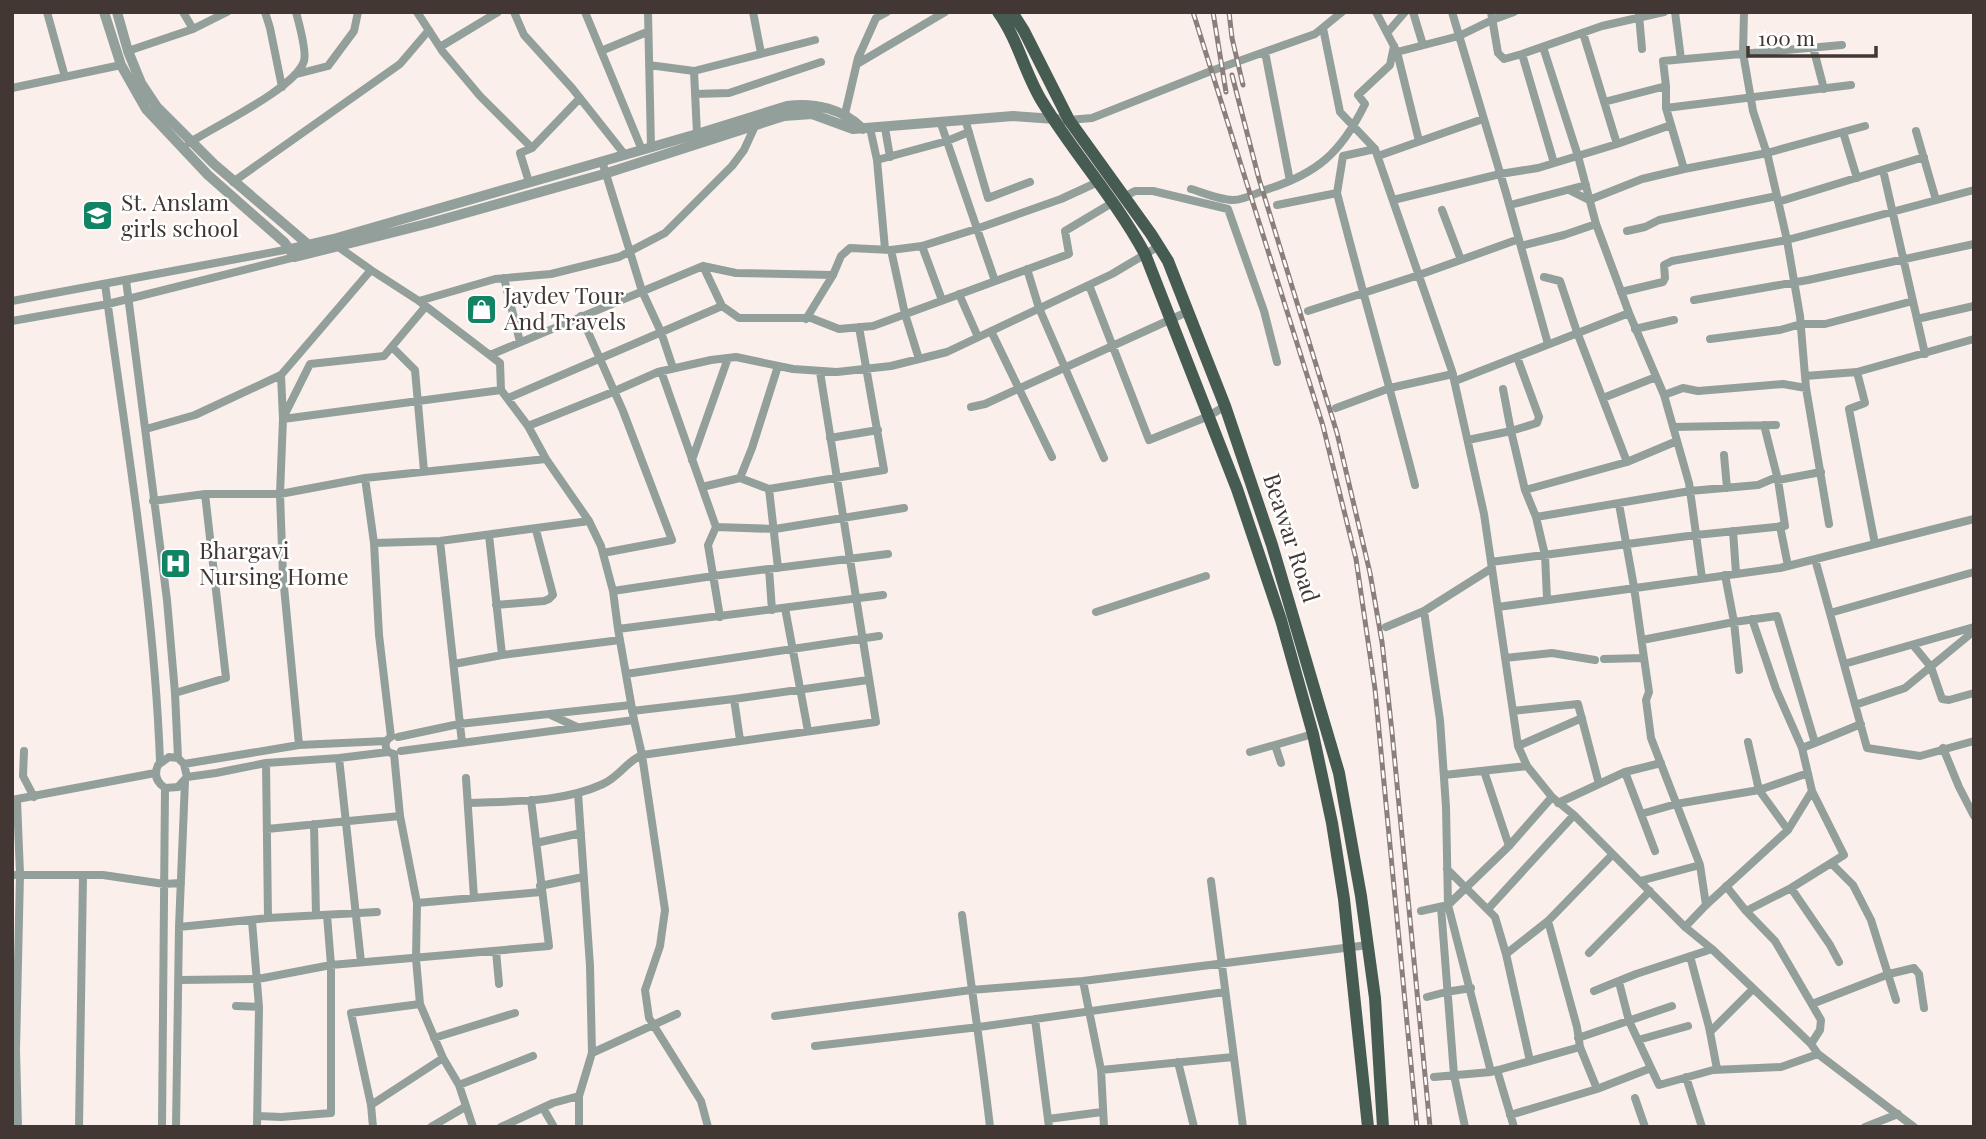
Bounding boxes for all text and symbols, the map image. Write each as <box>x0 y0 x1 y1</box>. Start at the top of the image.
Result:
scale bar <box>1748 14 1876 58</box>
text: 100 m <box>1758 23 1815 51</box>
place label: St. Anslam girls school <box>121 186 239 243</box>
school or university icon: St. Anslam girls school <box>81 199 115 233</box>
place label: Jaydev Tour And Travels <box>503 279 626 336</box>
shop icon: Jaydev Tour And Travels <box>464 292 498 326</box>
street label: Beawar Road <box>1257 469 1328 606</box>
place label: Bhargavi Nursing Home <box>199 534 349 591</box>
hospital icon: Bhargavi Nursing Home <box>159 547 193 581</box>

